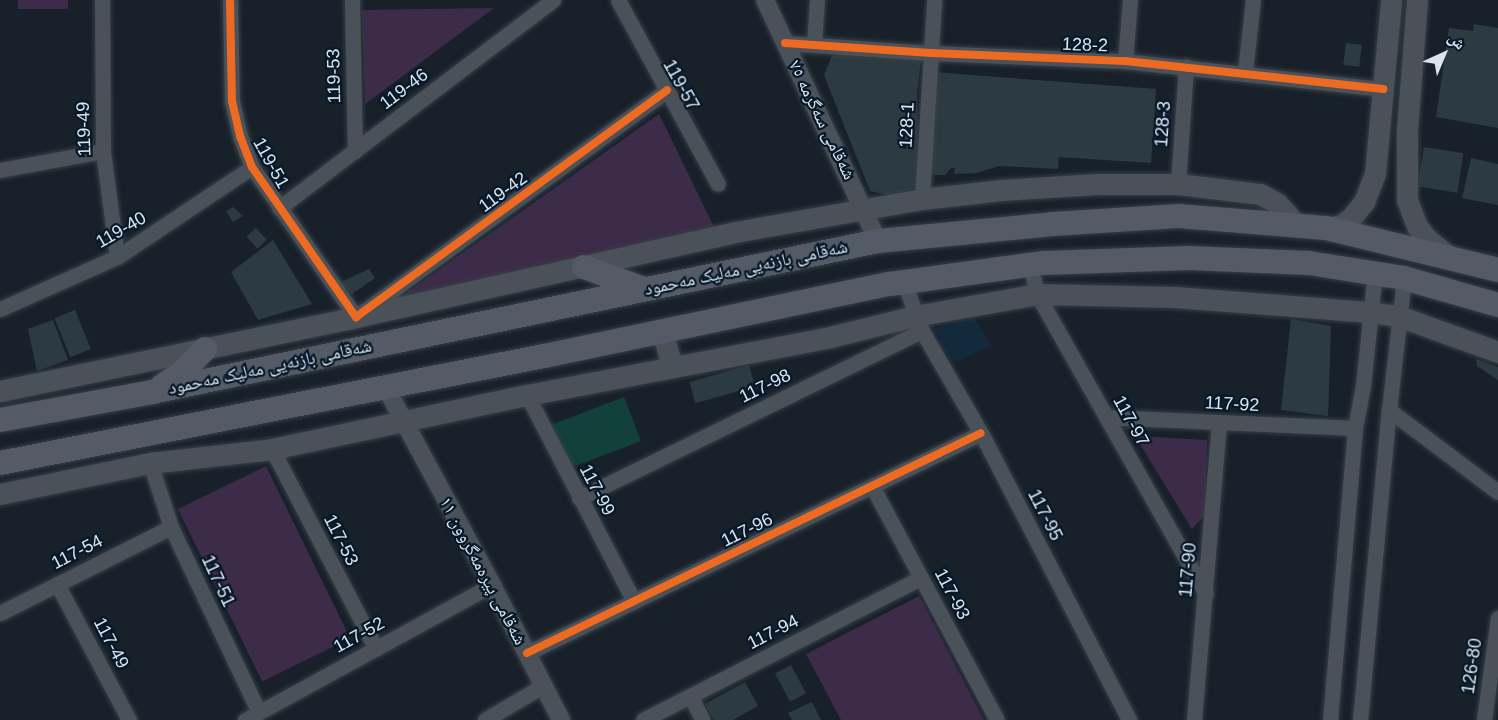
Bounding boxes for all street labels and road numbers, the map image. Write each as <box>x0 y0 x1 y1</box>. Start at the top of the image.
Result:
street label: 128-2 <box>1062 33 1108 57</box>
street label: 119-53 <box>323 48 345 104</box>
street label: 119-57 <box>658 56 704 114</box>
street label: شەقامی سەگرمە ٧٥ <box>784 57 860 183</box>
street label: 119-46 <box>376 64 432 114</box>
street label: 128-3 <box>1151 100 1175 148</box>
street label: 119-49 <box>72 101 96 157</box>
street label: 128-1 <box>895 101 919 149</box>
street label: 119-51 <box>248 134 294 192</box>
street label: 119-42 <box>475 167 531 217</box>
street label: 119-40 <box>92 207 150 253</box>
street label: شەقامی بازنەیی مەلیک مەحمود <box>642 236 850 300</box>
street label: شەقامی بازنەیی مەلیک مەحمود <box>166 335 374 399</box>
street label: 117-98 <box>736 364 794 408</box>
street label: 117-97 <box>1108 392 1154 450</box>
street label: 117-92 <box>1204 392 1260 416</box>
street label: 117-99 <box>575 461 619 519</box>
street label: 117-95 <box>1023 486 1067 544</box>
street label: شەقامی پیرەمەگروون ١١ <box>435 493 531 649</box>
street label: 117-96 <box>718 508 776 552</box>
street label: 117-53 <box>319 511 363 569</box>
street label: 117-54 <box>48 530 106 574</box>
street label: 117-90 <box>1175 542 1201 598</box>
street label: 117-51 <box>197 552 239 610</box>
street label: 117-93 <box>930 565 974 623</box>
street label: 117-94 <box>744 610 802 654</box>
street label: 117-52 <box>330 612 388 658</box>
street label: 117-49 <box>89 614 133 672</box>
street label: 126-80 <box>1457 637 1487 695</box>

